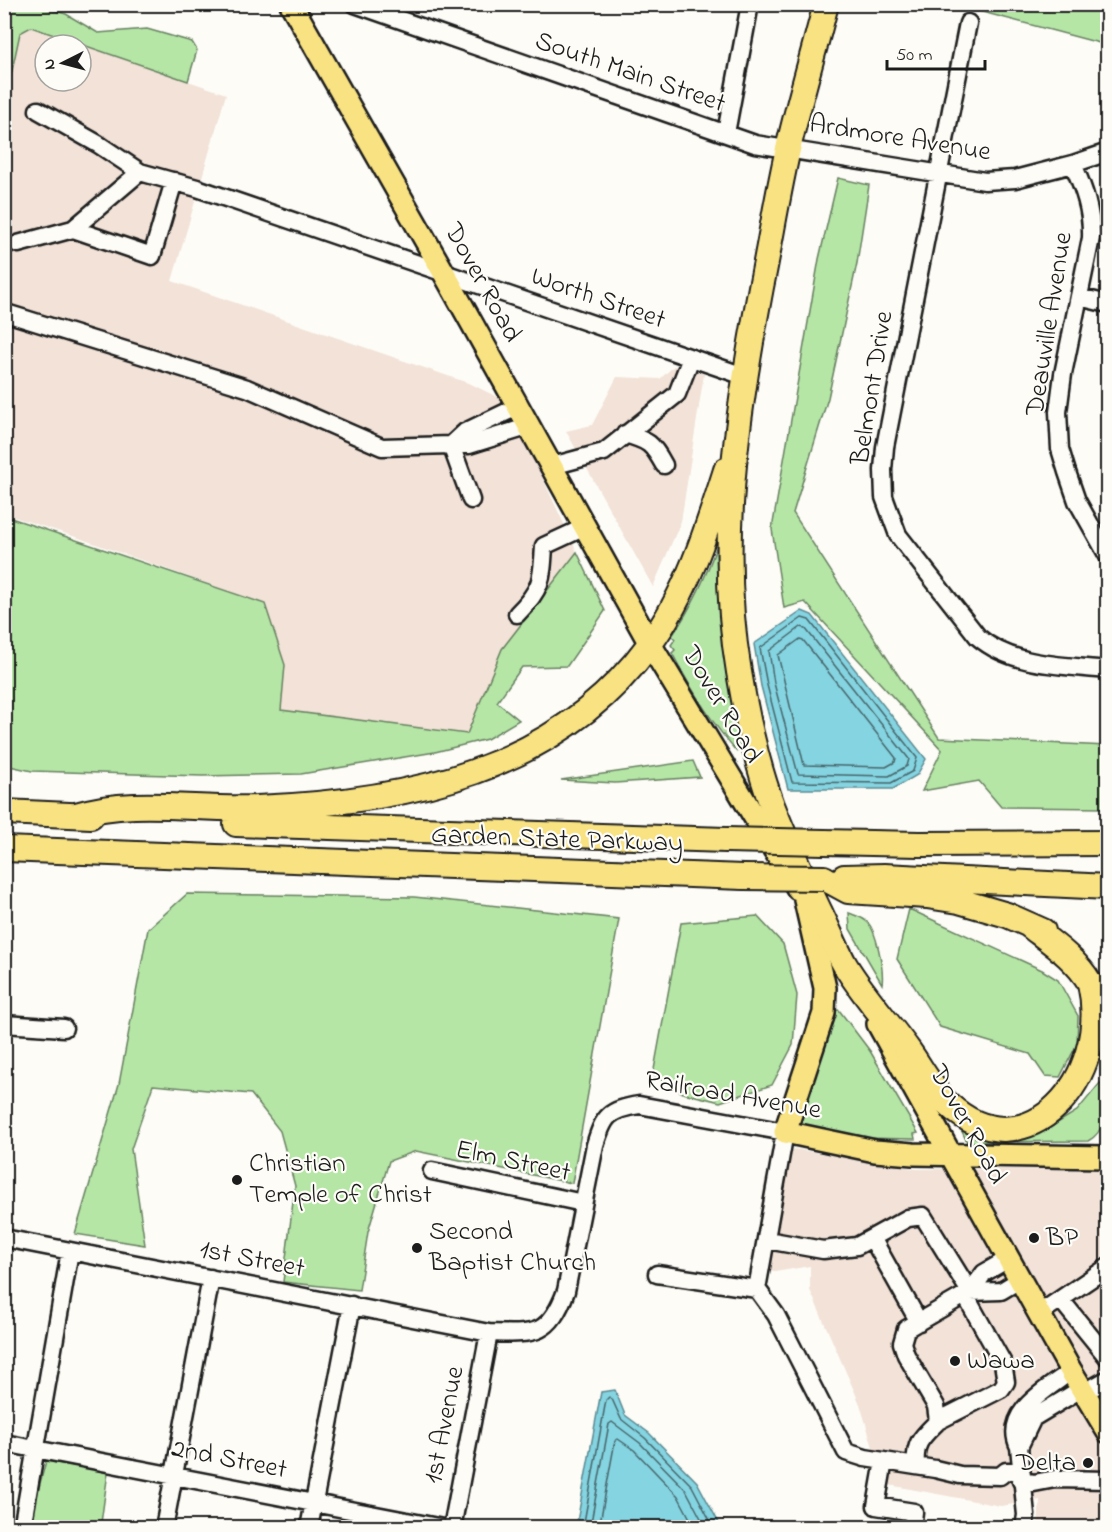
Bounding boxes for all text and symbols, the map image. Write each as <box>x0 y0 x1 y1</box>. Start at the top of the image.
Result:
street label: South Main Street <box>529 22 731 124</box>
north arrow <box>33 33 93 93</box>
scale bar <box>887 33 984 71</box>
text: 50 m <box>896 43 933 69</box>
text: N <box>38 58 63 71</box>
street label: Ardmore Avenue <box>807 105 994 173</box>
street label: Dover Road <box>433 215 531 350</box>
street label: Deauville Avenue <box>1016 228 1084 420</box>
street label: Worth Street <box>525 258 671 340</box>
street label: Belmont Drive <box>841 307 905 469</box>
street label: Dover Road <box>670 638 771 771</box>
street label: Garden State Parkway <box>430 816 684 864</box>
street label: Dover Road <box>918 1057 1016 1192</box>
street label: Railroad Avenue <box>642 1061 825 1131</box>
street label: Elm Street <box>452 1131 574 1193</box>
place label: Christian Temple of Christ <box>249 1145 432 1215</box>
marker: Christian Temple of Christ <box>230 1173 244 1187</box>
place label: Second Baptist Church <box>428 1213 596 1283</box>
place label: BP <box>1045 1219 1078 1258</box>
street label: 1st Street <box>196 1231 308 1289</box>
marker: BP <box>1027 1231 1041 1245</box>
marker: Second Baptist Church <box>410 1241 424 1255</box>
place label: Wawa <box>967 1342 1035 1381</box>
marker: Wawa <box>948 1354 962 1368</box>
street label: 1st Avenue <box>415 1362 476 1487</box>
street label: 2nd Street <box>168 1430 290 1490</box>
place label: Delta <box>1015 1444 1076 1483</box>
marker: Delta <box>1081 1456 1095 1470</box>

